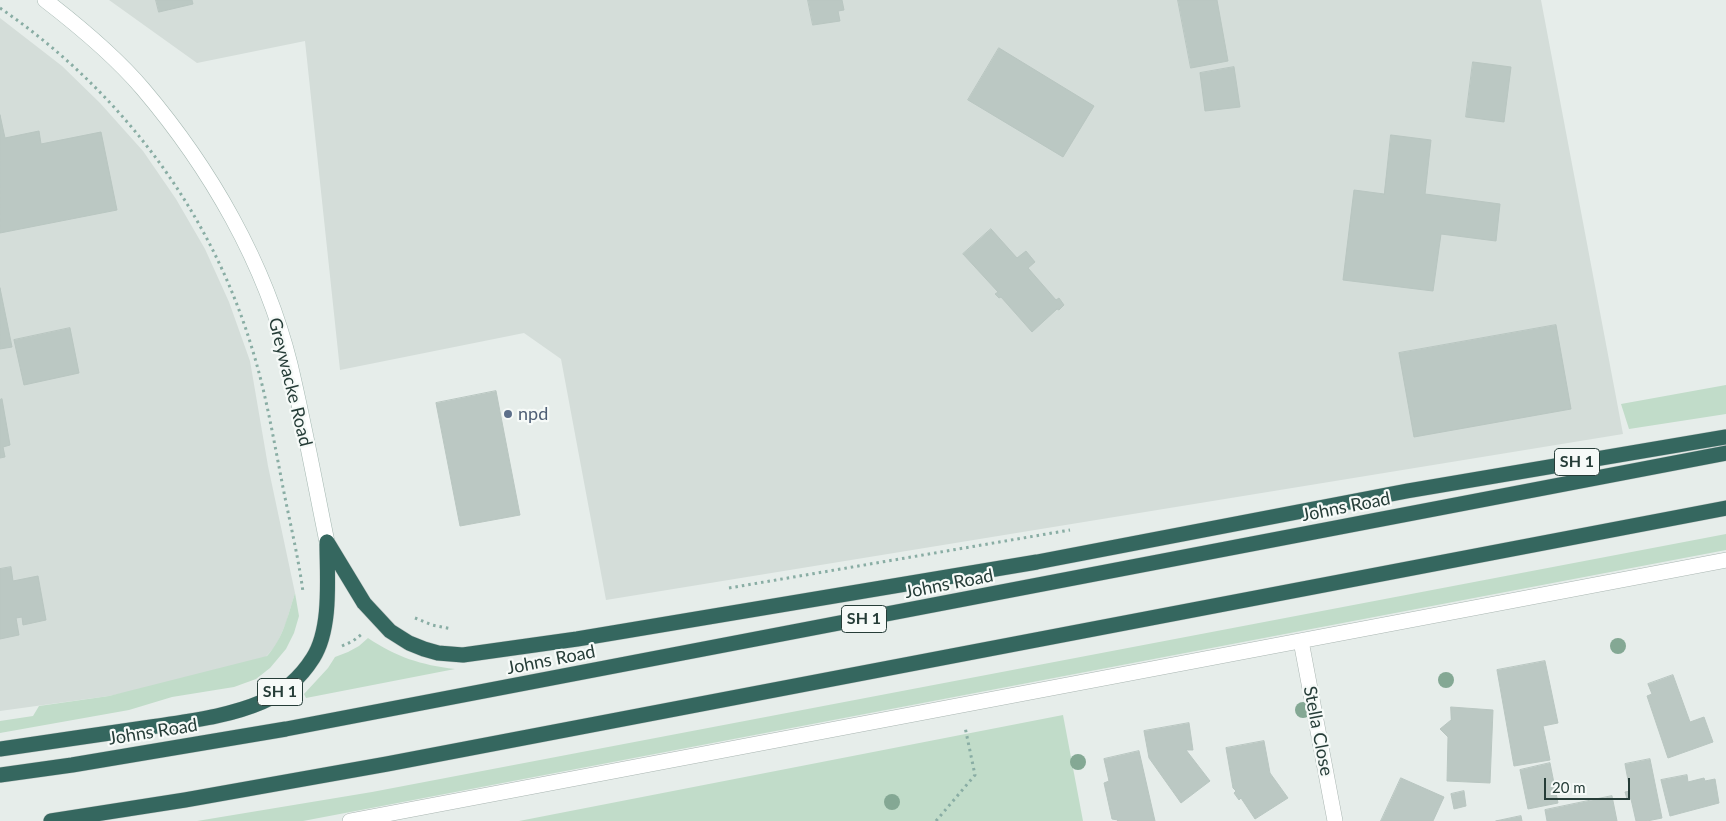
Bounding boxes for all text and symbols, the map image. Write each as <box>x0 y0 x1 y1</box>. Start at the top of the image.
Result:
street label: Greywacke Road <box>264 315 316 449</box>
place label: npd <box>518 403 548 425</box>
marker: npd <box>502 408 514 420</box>
road number: SH 1 <box>1554 448 1600 476</box>
street label: Johns Road <box>1300 488 1392 526</box>
street label: Johns Road <box>903 565 995 603</box>
road number: SH 1 <box>842 606 886 632</box>
street label: Johns Road <box>505 641 597 679</box>
road number: SH 1 <box>258 679 302 706</box>
street label: Stella Close <box>1299 684 1337 778</box>
street label: Johns Road <box>107 714 199 750</box>
scale bar <box>1546 768 1632 800</box>
text: 20 m <box>1552 778 1586 796</box>

